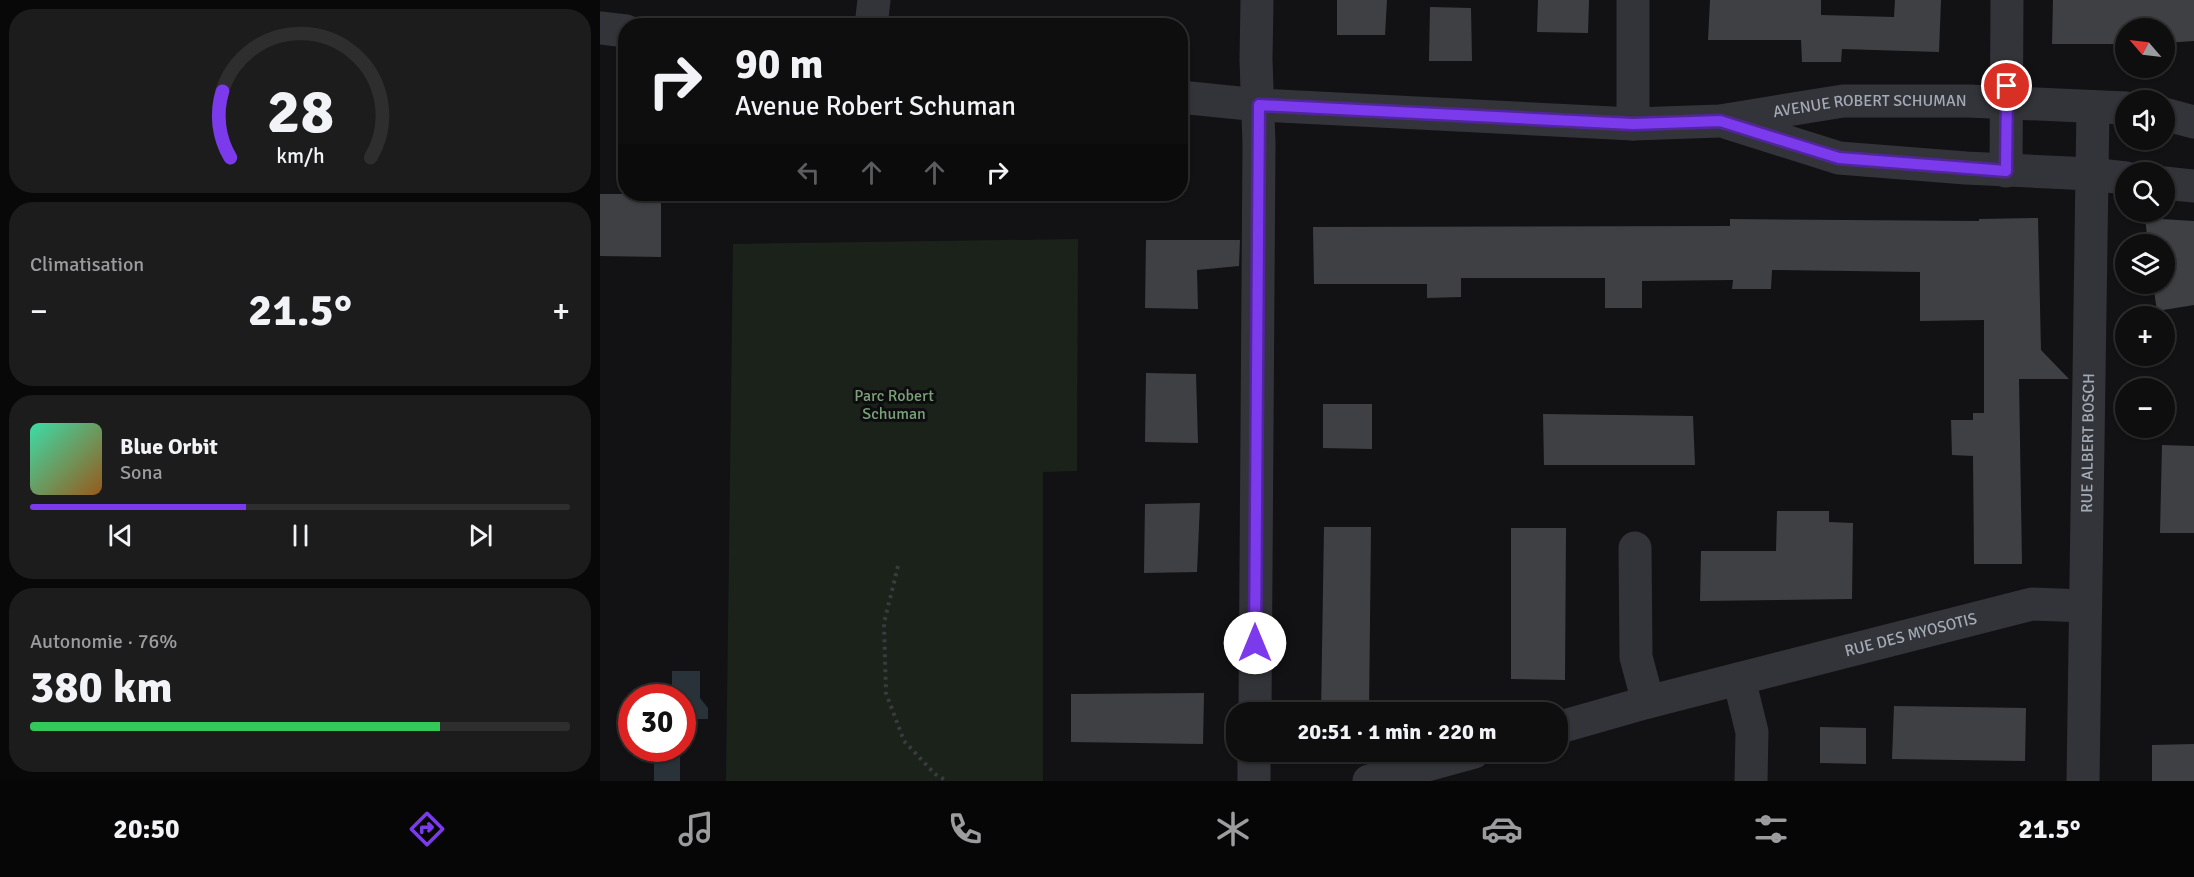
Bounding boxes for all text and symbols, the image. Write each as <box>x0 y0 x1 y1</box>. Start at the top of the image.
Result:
north arrow <box>2115 18 2175 78</box>
map controls <box>2115 18 2175 438</box>
text: 90 m <box>735 39 824 90</box>
icon: right <box>636 42 714 120</box>
pin <box>1981 60 2032 111</box>
icon: arrive <box>1990 69 2023 102</box>
text: 28 <box>266 73 334 150</box>
text: Avenue Robert Schuman <box>735 90 1016 123</box>
button: sound <box>2115 90 2175 150</box>
street label: AVENUE ROBERT SCHUMAN <box>1772 91 1967 122</box>
text: km/h <box>276 143 324 169</box>
icon: left <box>792 156 825 189</box>
icon: ahead <box>855 156 888 189</box>
icon: ahead <box>918 156 951 189</box>
icon: right <box>981 156 1014 189</box>
button: search <box>2115 162 2175 222</box>
button: layers <box>2115 234 2175 294</box>
text: Climatisation <box>30 252 144 277</box>
text: 21.5° <box>248 283 352 338</box>
text: − <box>30 291 48 332</box>
text: + <box>552 291 570 332</box>
button: + <box>2115 306 2175 366</box>
street label: RUE ALBERT BOSCH <box>2077 373 2099 513</box>
button: − <box>2115 378 2175 438</box>
park label: Parc Robert Schuman <box>854 386 934 424</box>
text: Blue Orbit <box>120 433 218 460</box>
text: Sona <box>120 460 163 485</box>
icon: previous <box>104 519 137 552</box>
icon: pause <box>284 519 317 552</box>
icon: next <box>464 519 497 552</box>
street label: RUE DES MYOSOTIS <box>1843 608 1979 661</box>
position arrow <box>1223 611 1287 675</box>
text: Autonomie · 76% <box>30 629 177 654</box>
text: 380 km <box>30 660 173 715</box>
speed limit sign: 30 <box>618 684 696 762</box>
text: 20:51 · 1 min · 220 m <box>1297 718 1497 745</box>
icon: directions <box>406 808 448 850</box>
icon: music <box>675 808 717 850</box>
icon: phone <box>944 808 986 850</box>
icon: climate <box>1212 808 1254 850</box>
icon: car <box>1481 808 1523 850</box>
icon: filters <box>1750 808 1792 850</box>
text: 20:50 <box>113 813 180 846</box>
text: 21.5° <box>2018 813 2081 846</box>

